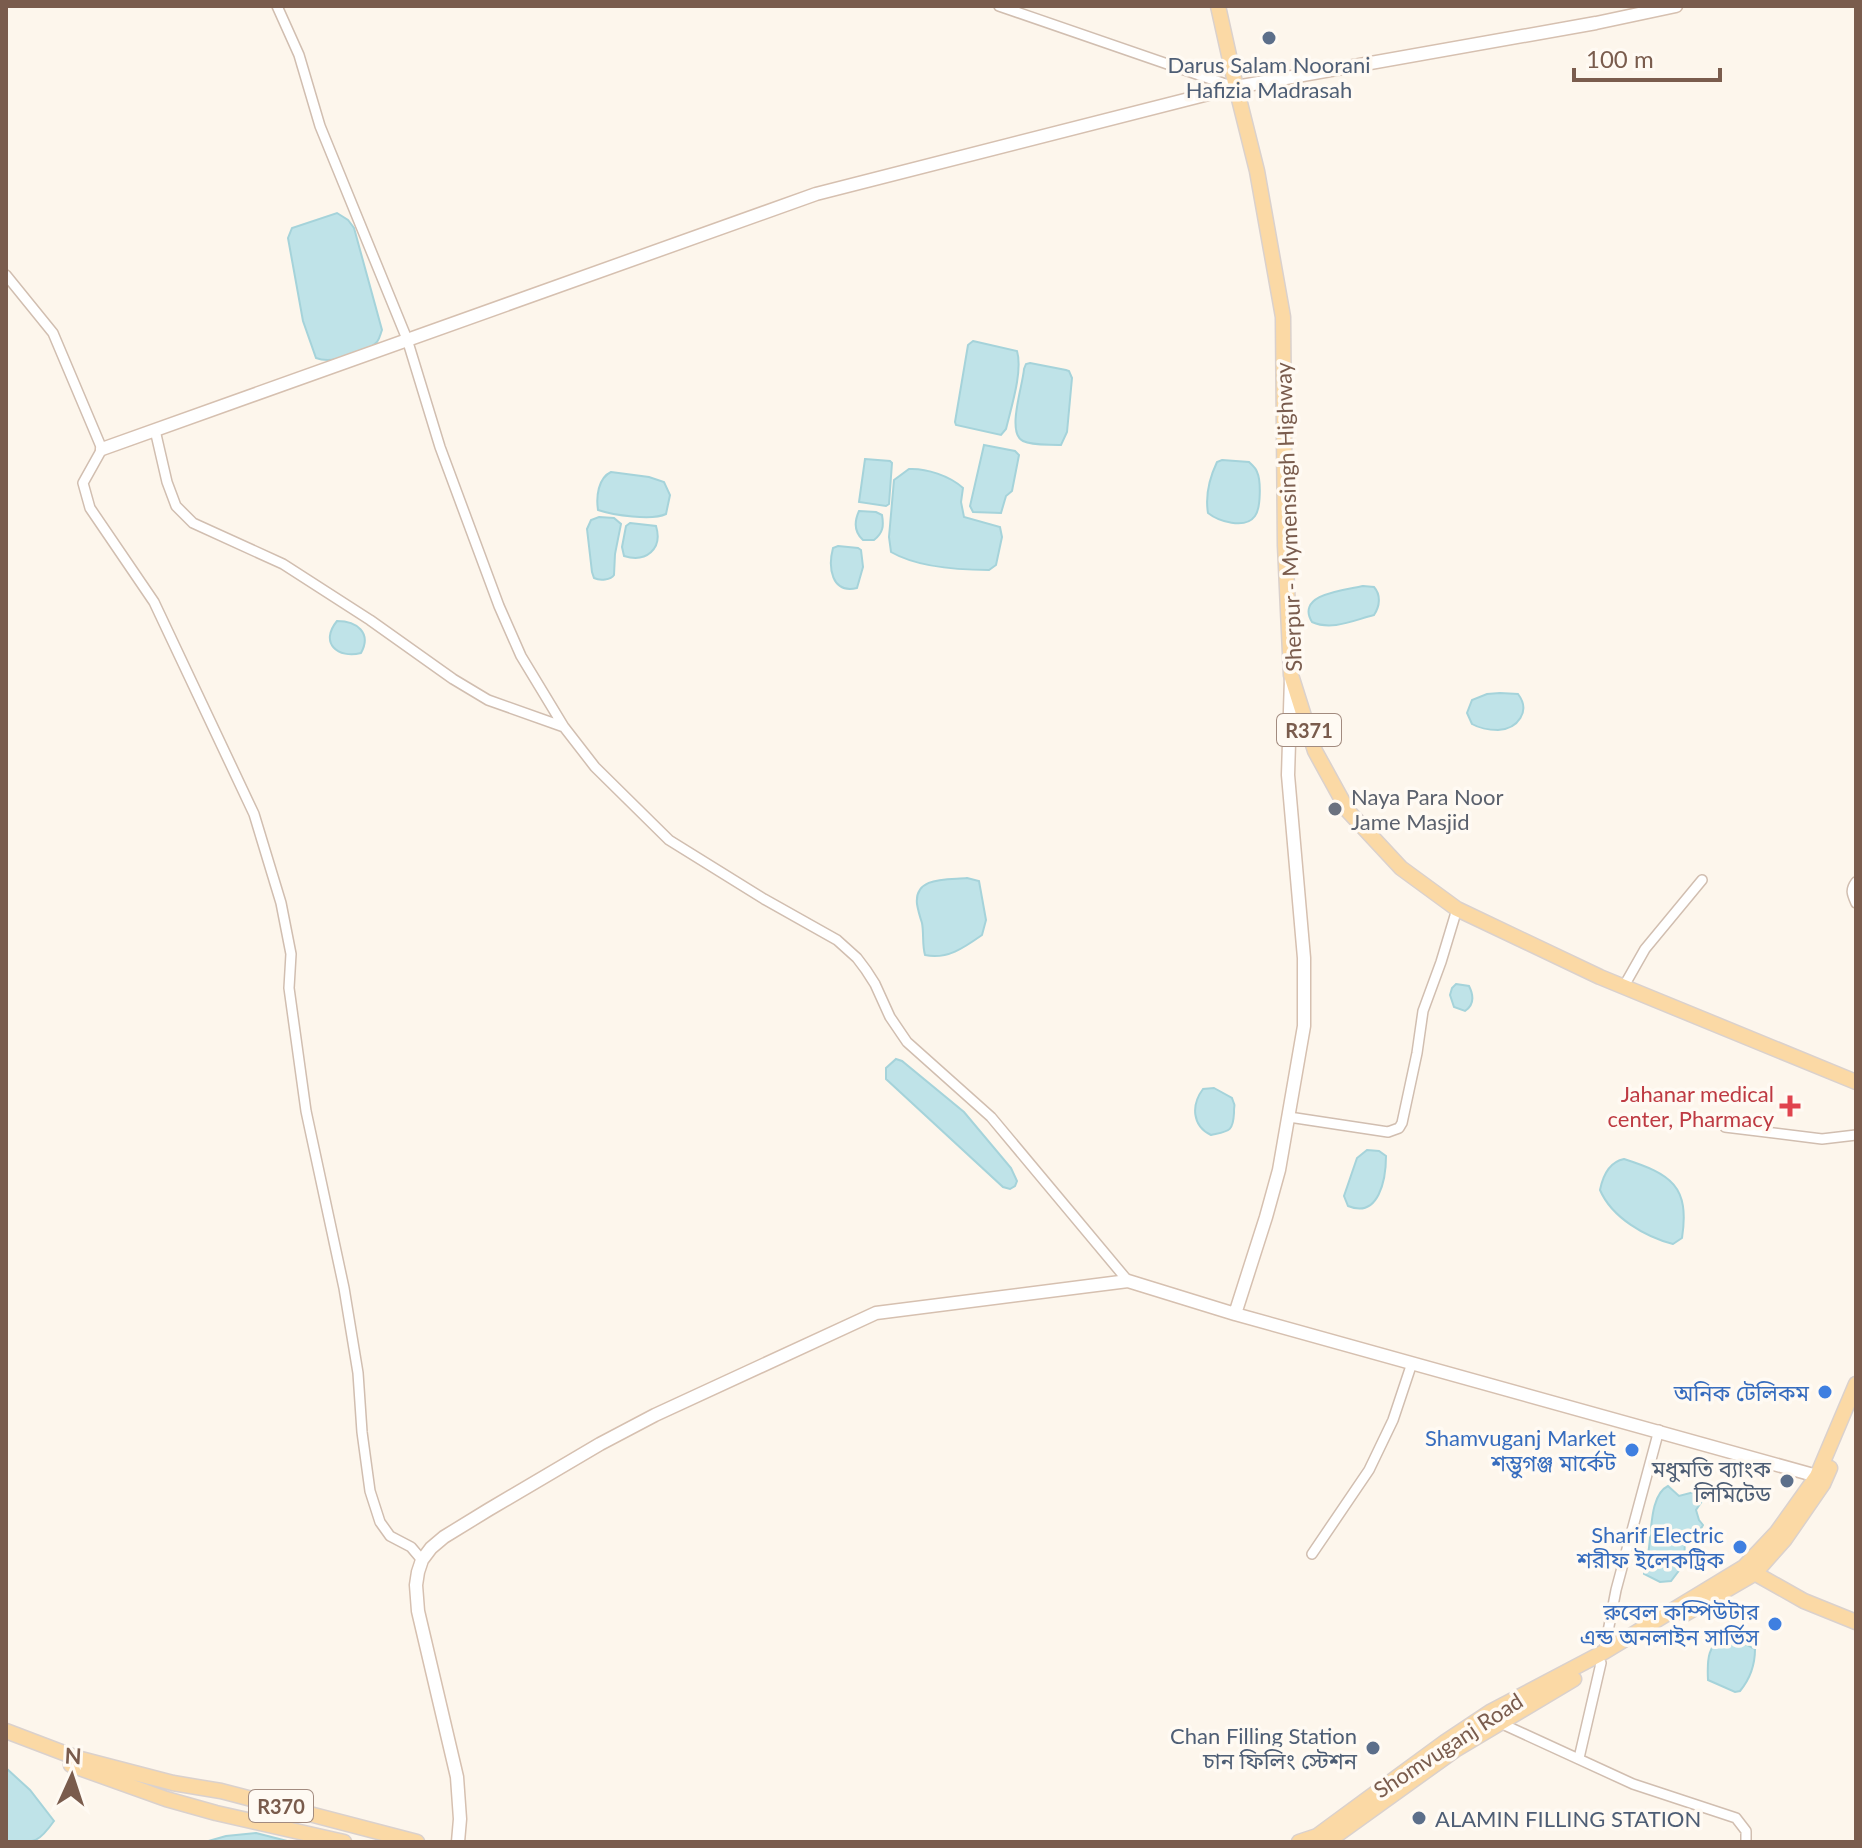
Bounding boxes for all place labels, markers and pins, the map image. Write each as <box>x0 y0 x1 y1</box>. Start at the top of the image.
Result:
marker: Darus Salam Noorani Hafizia Madrasah <box>1260 29 1278 47</box>
place label: Darus Salam Noorani Hafizia Madrasah <box>1167 51 1371 103</box>
place label: Naya Para Noor Jame Masjid <box>1351 783 1503 835</box>
marker: Naya Para Noor Jame Masjid <box>1326 800 1344 818</box>
place label: Jahanar medical center, Pharmacy <box>1608 1080 1775 1132</box>
marker: Jahanar medical center, Pharmacy <box>1781 1097 1799 1115</box>
place label: অনিক টেলিকম <box>1673 1379 1810 1406</box>
marker: অনিক টেলিকম <box>1816 1383 1834 1401</box>
place label: Shamvuganj Market শম্ভুগঞ্জ মার্কেট <box>1425 1424 1617 1479</box>
marker: Shamvuganj Market শম্ভুগঞ্জ মার্কেট <box>1623 1441 1641 1459</box>
place label: মধুমতি ব্যাংক লিমিটেড <box>1651 1455 1771 1507</box>
marker: মধুমতি ব্যাংক লিমিটেড <box>1778 1472 1796 1490</box>
place label: Sharif Electric শরীফ ইলেকট্রিক <box>1576 1521 1724 1573</box>
marker: Sharif Electric শরীফ ইলেকট্রিক <box>1731 1538 1749 1556</box>
place label: রুবেল কম্পিউটার এন্ড অনলাইন সার্ভিস <box>1580 1598 1760 1650</box>
marker: রুবেল কম্পিউটার এন্ড অনলাইন সার্ভিস <box>1766 1615 1784 1633</box>
place label: Chan Filling Station চান ফিলিং স্টেশন <box>1170 1722 1358 1774</box>
marker: Chan Filling Station চান ফিলিং স্টেশন <box>1364 1739 1382 1757</box>
place label: ALAMIN FILLING STATION <box>1435 1805 1701 1832</box>
marker: ALAMIN FILLING STATION <box>1410 1809 1428 1827</box>

